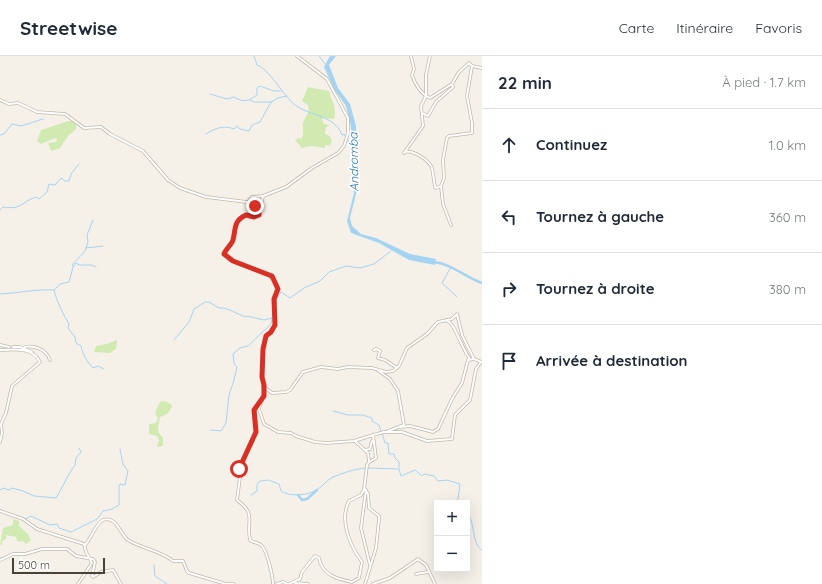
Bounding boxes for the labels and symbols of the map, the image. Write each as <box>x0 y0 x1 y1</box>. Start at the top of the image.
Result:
water label: Andromba <box>345 132 362 192</box>
route end <box>246 197 264 215</box>
route start <box>230 460 248 478</box>
scale bar <box>12 556 105 575</box>

